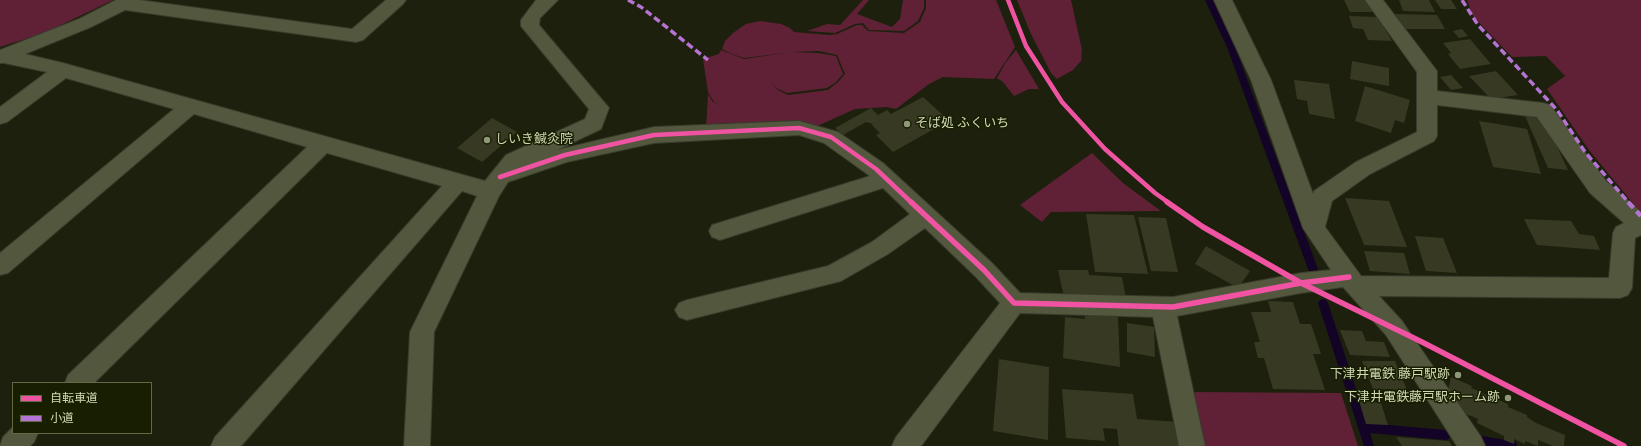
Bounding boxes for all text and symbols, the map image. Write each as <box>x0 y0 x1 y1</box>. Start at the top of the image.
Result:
place label: そば処 ふくいち <box>915 116 1009 132</box>
marker: そば処 ふくいち <box>902 119 912 129</box>
place label: しいき鍼灸院 <box>495 132 573 148</box>
marker: しいき鍼灸院 <box>482 135 492 145</box>
place label: 下津井電鉄 藤戸駅跡 <box>1330 367 1450 383</box>
marker: 下津井電鉄 藤戸駅跡 <box>1453 370 1463 380</box>
legend <box>12 382 152 434</box>
text: 自転車道 <box>50 389 98 408</box>
place label: 下津井電鉄藤戸駅ホーム跡 <box>1344 390 1500 406</box>
marker: 下津井電鉄藤戸駅ホーム跡 <box>1503 393 1513 403</box>
text: 小道 <box>50 409 74 428</box>

